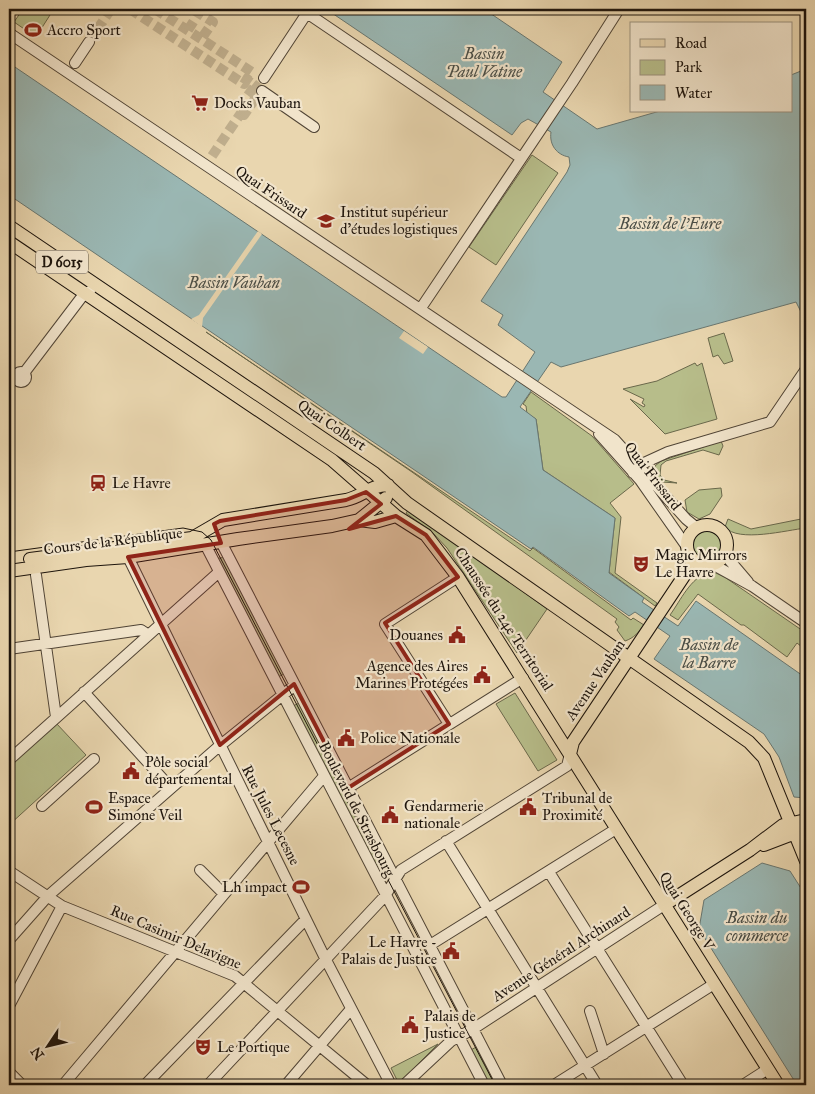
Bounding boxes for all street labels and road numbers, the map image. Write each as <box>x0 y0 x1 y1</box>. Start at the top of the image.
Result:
street label: Quai Frissard <box>232 162 310 223</box>
road number: D 6015 <box>36 250 88 274</box>
street label: Quai Colbert <box>294 396 370 455</box>
street label: Quai Frissard <box>621 438 686 514</box>
street label: Cours de la République <box>43 524 184 559</box>
street label: Chaussée du 24e Territorial <box>451 544 558 695</box>
street label: Avenue Vauban <box>561 636 629 725</box>
street label: Boulevard de Strasbourg <box>315 738 399 881</box>
street label: Rue Jules Lecesne <box>237 762 304 869</box>
street label: Quai George V <box>656 868 719 954</box>
street label: Rue Casimir Delavigne <box>108 901 244 973</box>
street label: Avenue Général Archinard <box>488 902 634 1006</box>

